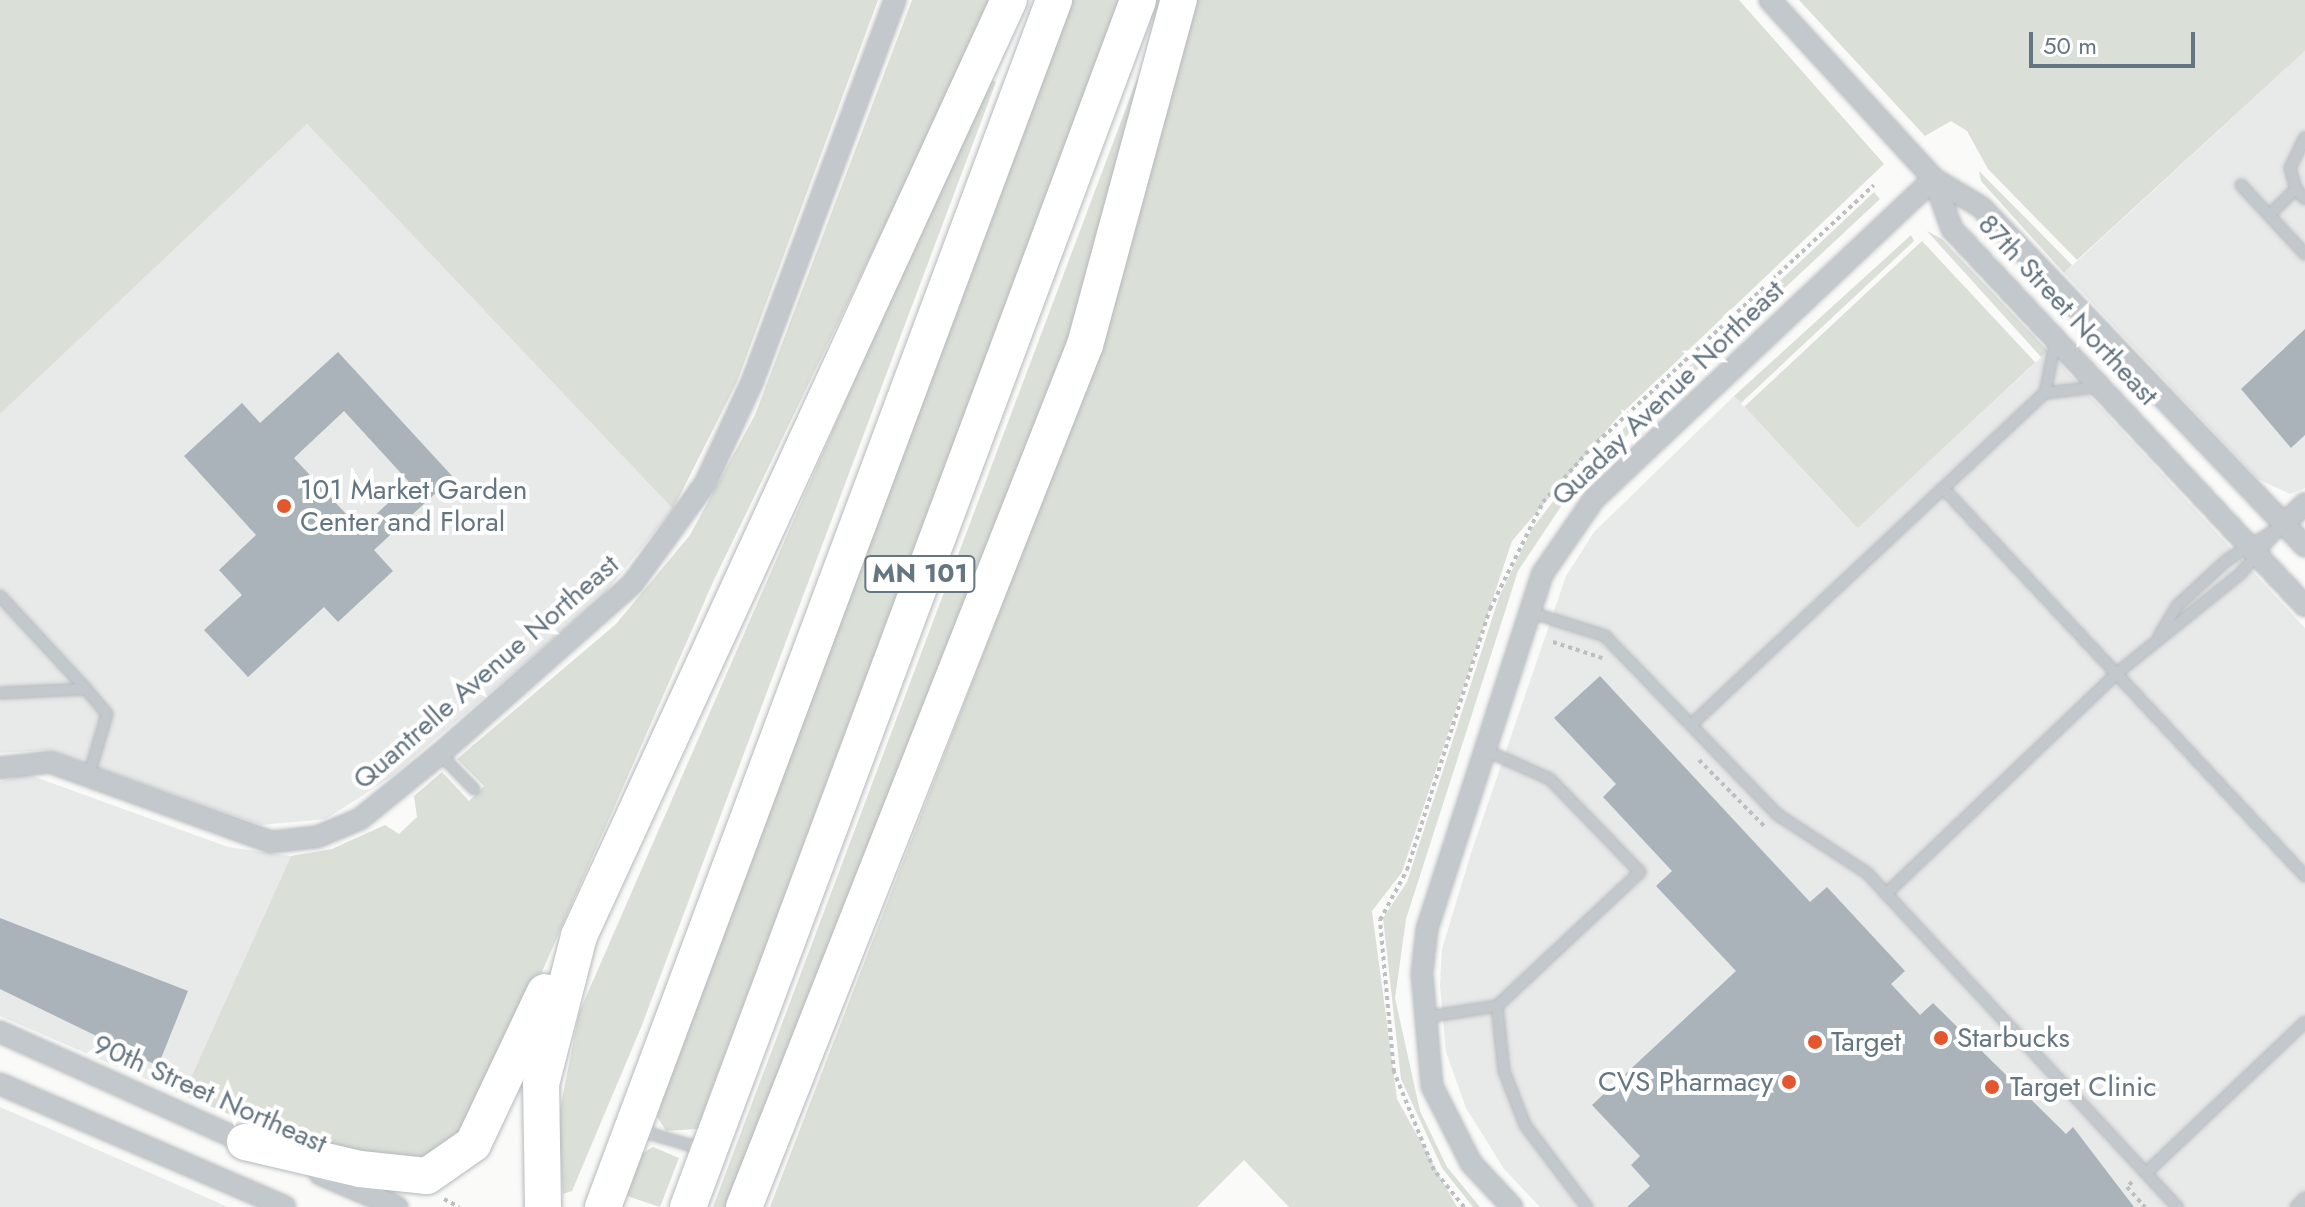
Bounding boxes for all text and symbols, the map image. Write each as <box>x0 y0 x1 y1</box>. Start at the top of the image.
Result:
scale bar <box>2033 16 2199 66</box>
text: 50 m <box>2043 28 2097 63</box>
street label: 87th Street Northeast <box>1971 208 2165 412</box>
street label: Quaday Avenue Northeast <box>1545 273 1791 513</box>
place label: 101 Market Garden Center and Floral <box>300 473 527 539</box>
marker: 101 Market Garden Center and Floral <box>275 497 293 515</box>
street label: Quantrelle Avenue Northeast <box>346 548 626 796</box>
road number: MN 101 <box>864 552 976 596</box>
place label: Starbucks <box>1957 1021 2070 1055</box>
place label: Target <box>1831 1025 1901 1059</box>
street label: 90th Street Northeast <box>88 1027 332 1161</box>
marker: Starbucks <box>1932 1029 1950 1047</box>
marker: Target <box>1806 1033 1824 1051</box>
place label: CVS Pharmacy <box>1598 1065 1773 1099</box>
place label: Target Clinic <box>2010 1070 2157 1104</box>
marker: CVS Pharmacy <box>1780 1073 1798 1091</box>
marker: Target Clinic <box>1981 1076 2003 1098</box>

